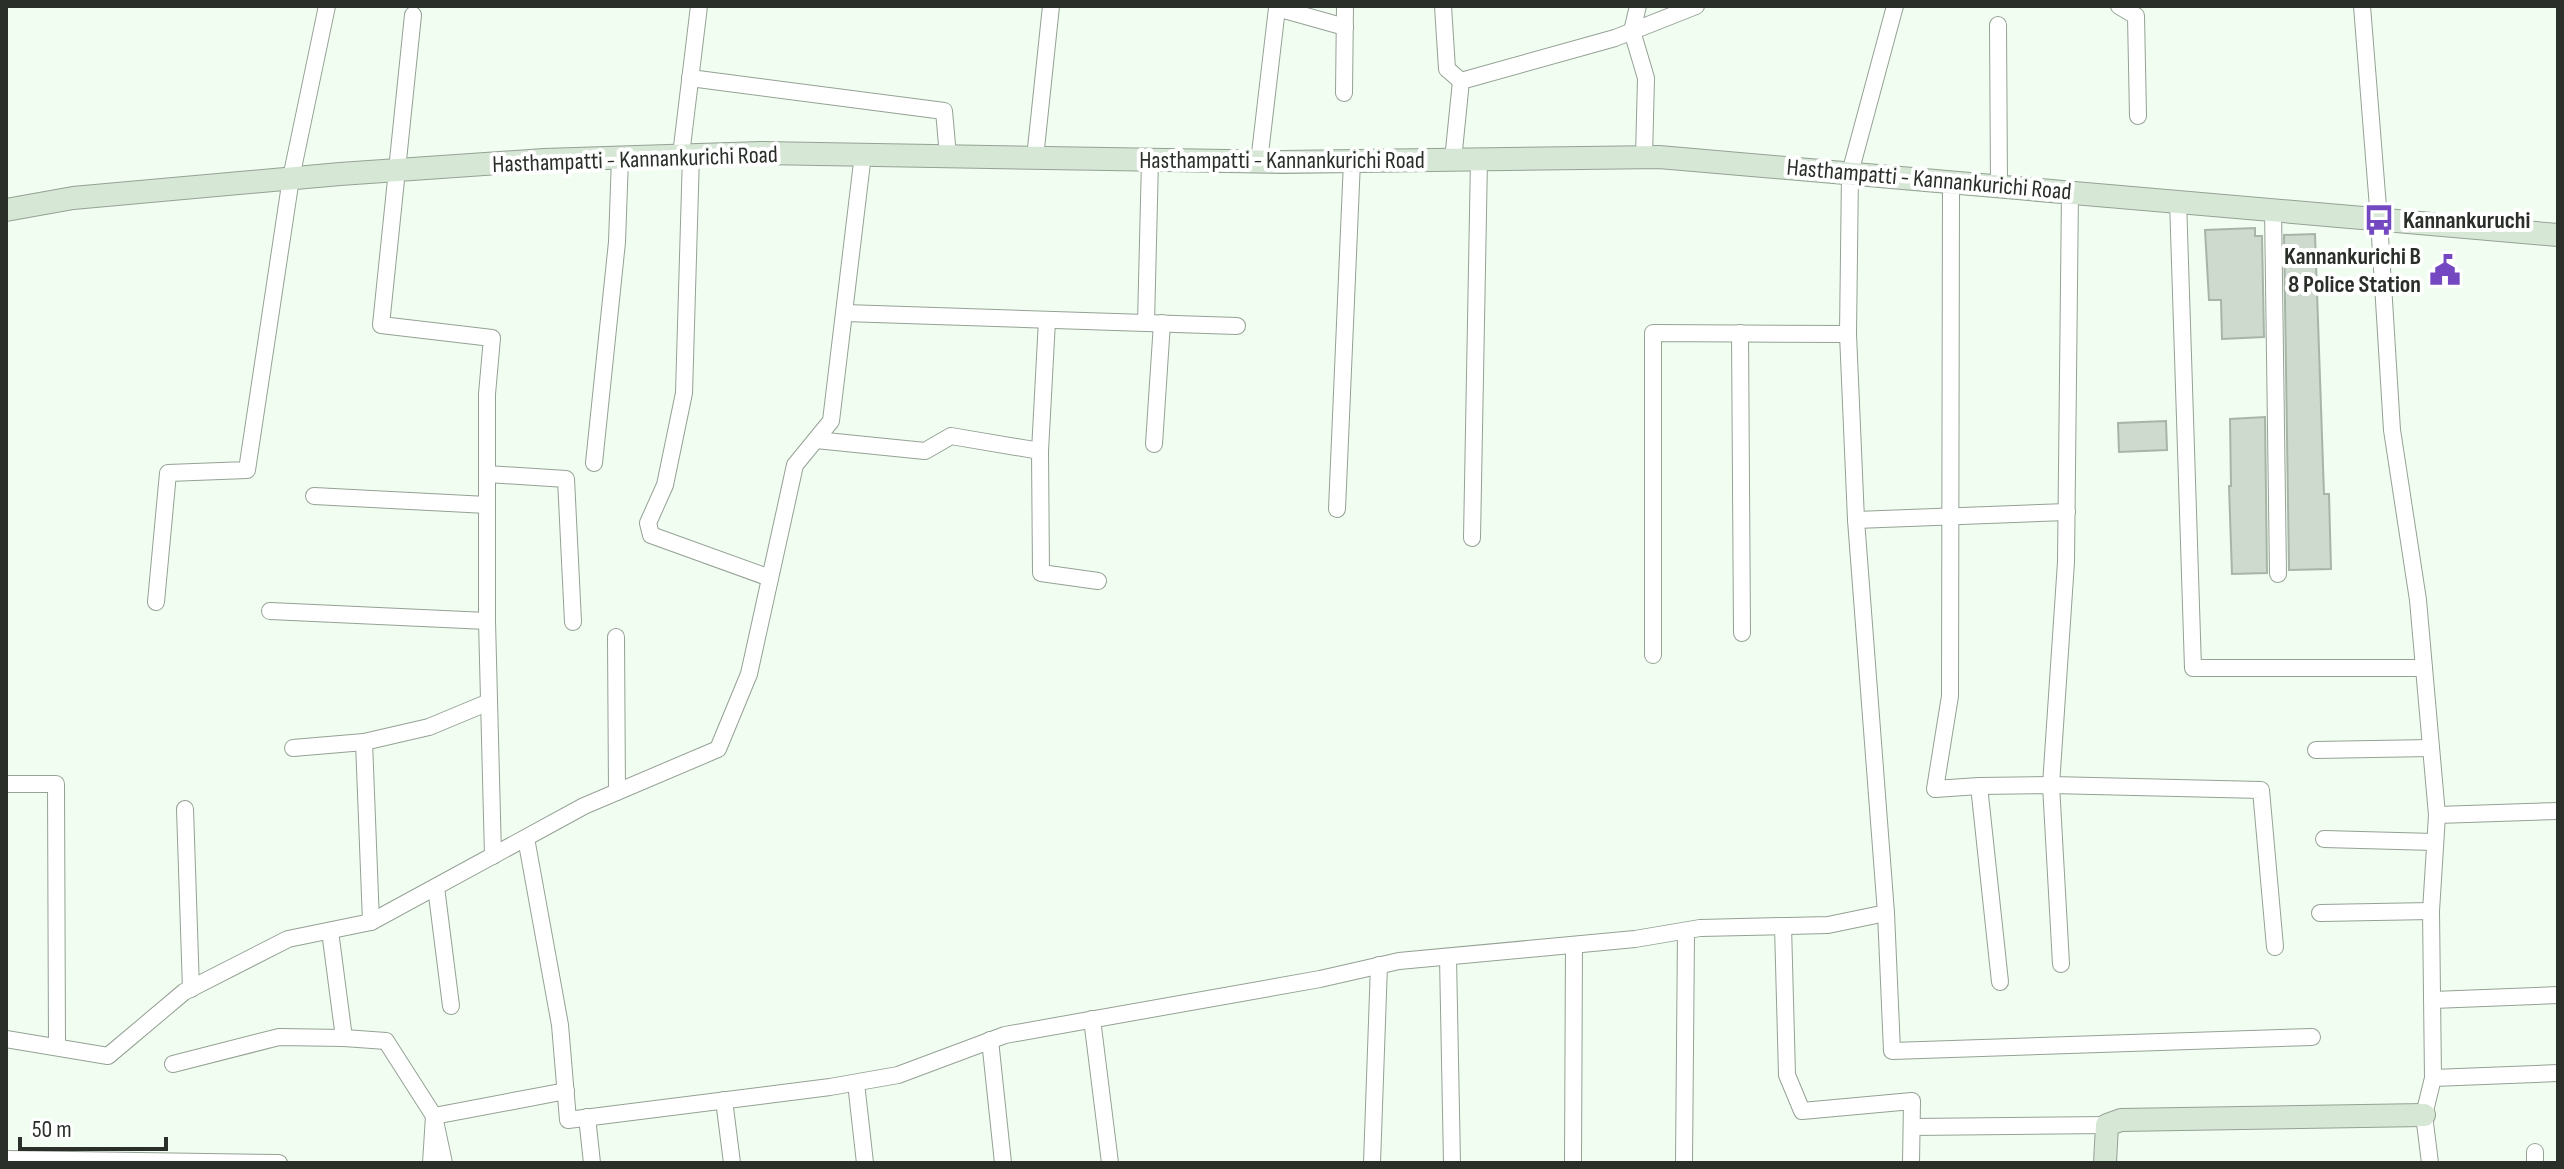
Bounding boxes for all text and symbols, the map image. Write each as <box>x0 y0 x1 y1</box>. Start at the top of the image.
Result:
street label: Hasthampatti - Kannankurichi Road <box>492 140 778 179</box>
street label: Hasthampatti - Kannankurichi Road <box>1139 146 1425 175</box>
street label: Hasthampatti - Kannankurichi Road <box>1785 153 2073 206</box>
bus stop icon: Kannankuruchi <box>2362 203 2396 237</box>
place label: Kannankuruchi <box>2403 206 2531 235</box>
place label: Kannankurichi B 8 Police Station <box>2284 242 2421 299</box>
public building icon: Kannankurichi B 8 Police Station <box>2428 253 2462 287</box>
scale bar <box>20 1101 166 1151</box>
text: 50 m <box>32 1115 72 1144</box>

